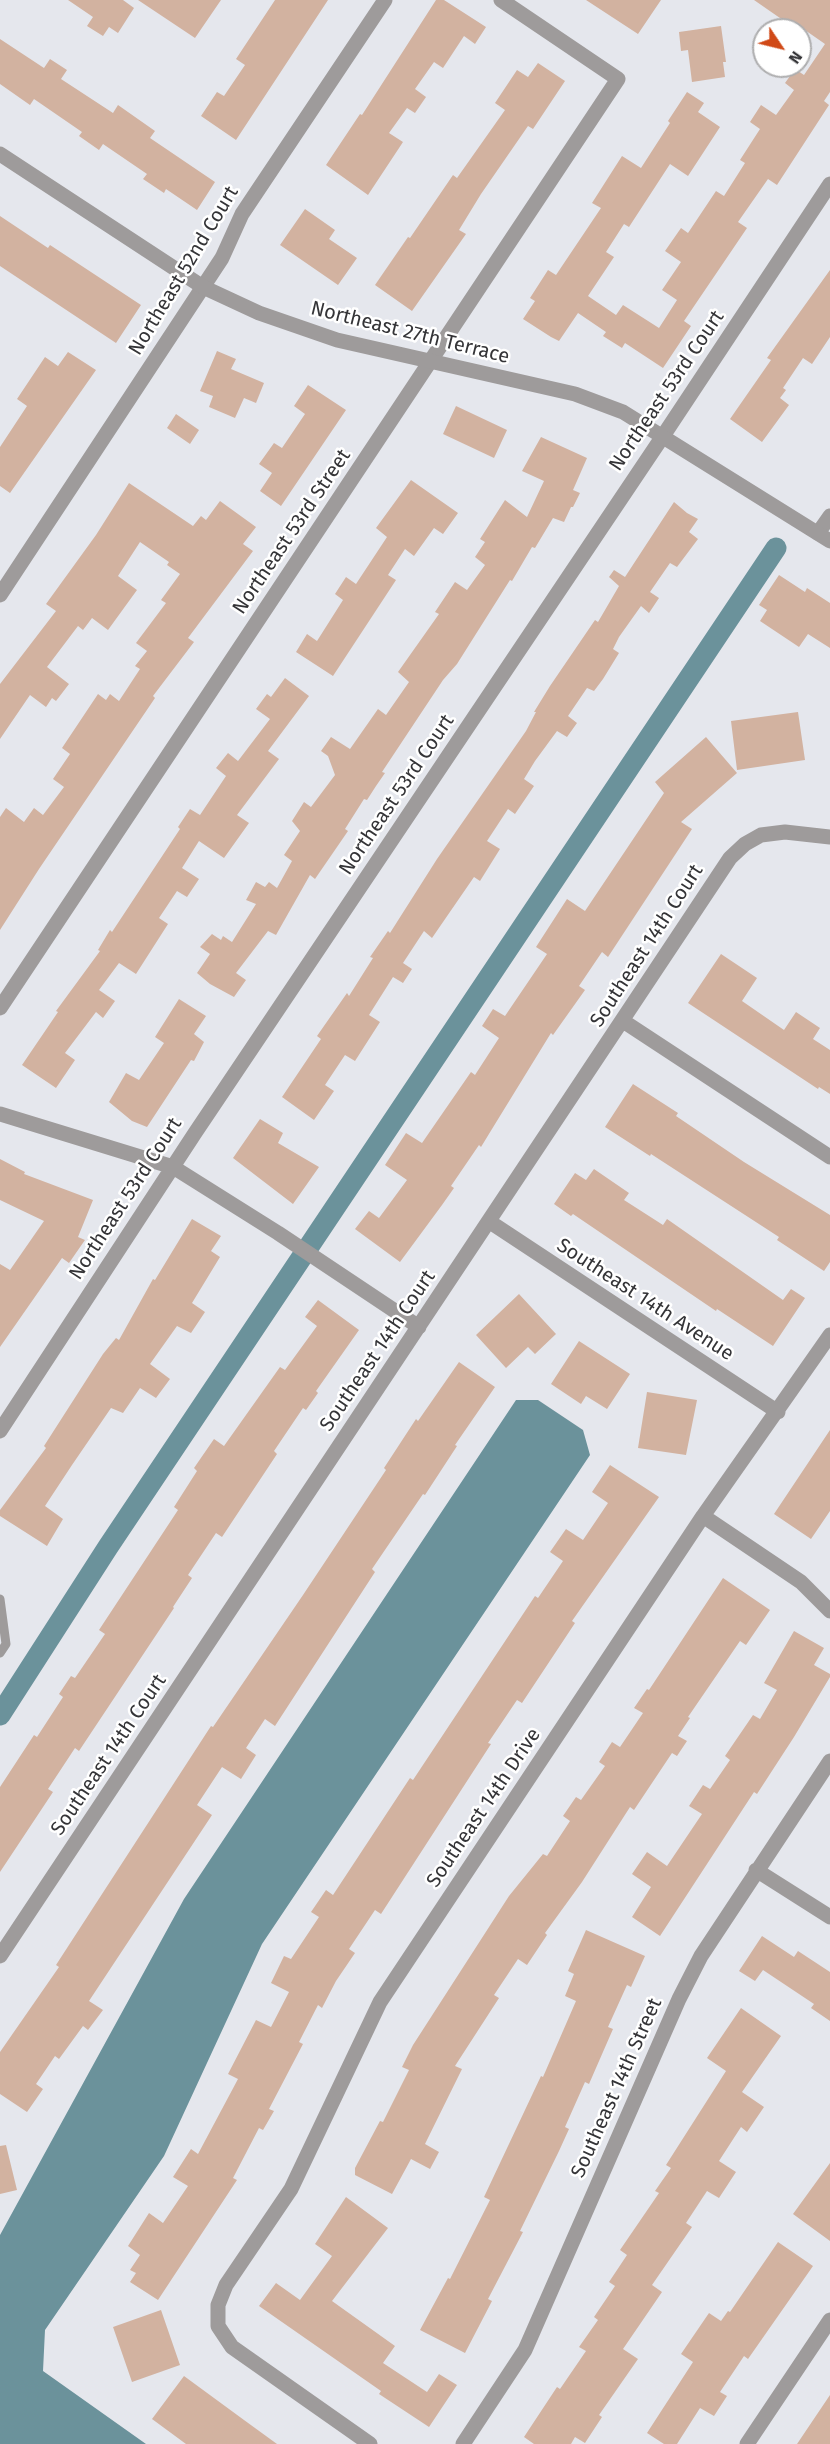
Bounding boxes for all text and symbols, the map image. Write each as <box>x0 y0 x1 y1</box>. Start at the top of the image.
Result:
north arrow <box>752 18 812 78</box>
text: N <box>785 48 806 67</box>
street label: Northeast 52nd Court <box>124 182 244 360</box>
street label: Northeast 27th Terrace <box>308 297 512 369</box>
street label: Northeast 53rd Court <box>604 306 730 476</box>
street label: Northeast 53rd Street <box>228 445 356 619</box>
street label: Northeast 53rd Court <box>334 710 460 880</box>
street label: Southeast 14th Court <box>585 860 709 1032</box>
street label: Northeast 53rd Court <box>65 1113 187 1285</box>
street label: Southeast 14th Avenue <box>552 1234 738 1366</box>
street label: Southeast 14th Court <box>315 1266 441 1436</box>
street label: Southeast 14th Court <box>46 1670 172 1840</box>
street label: Southeast 14th Drive <box>422 1724 546 1892</box>
street label: Southeast 14th Street <box>567 1994 667 2182</box>

